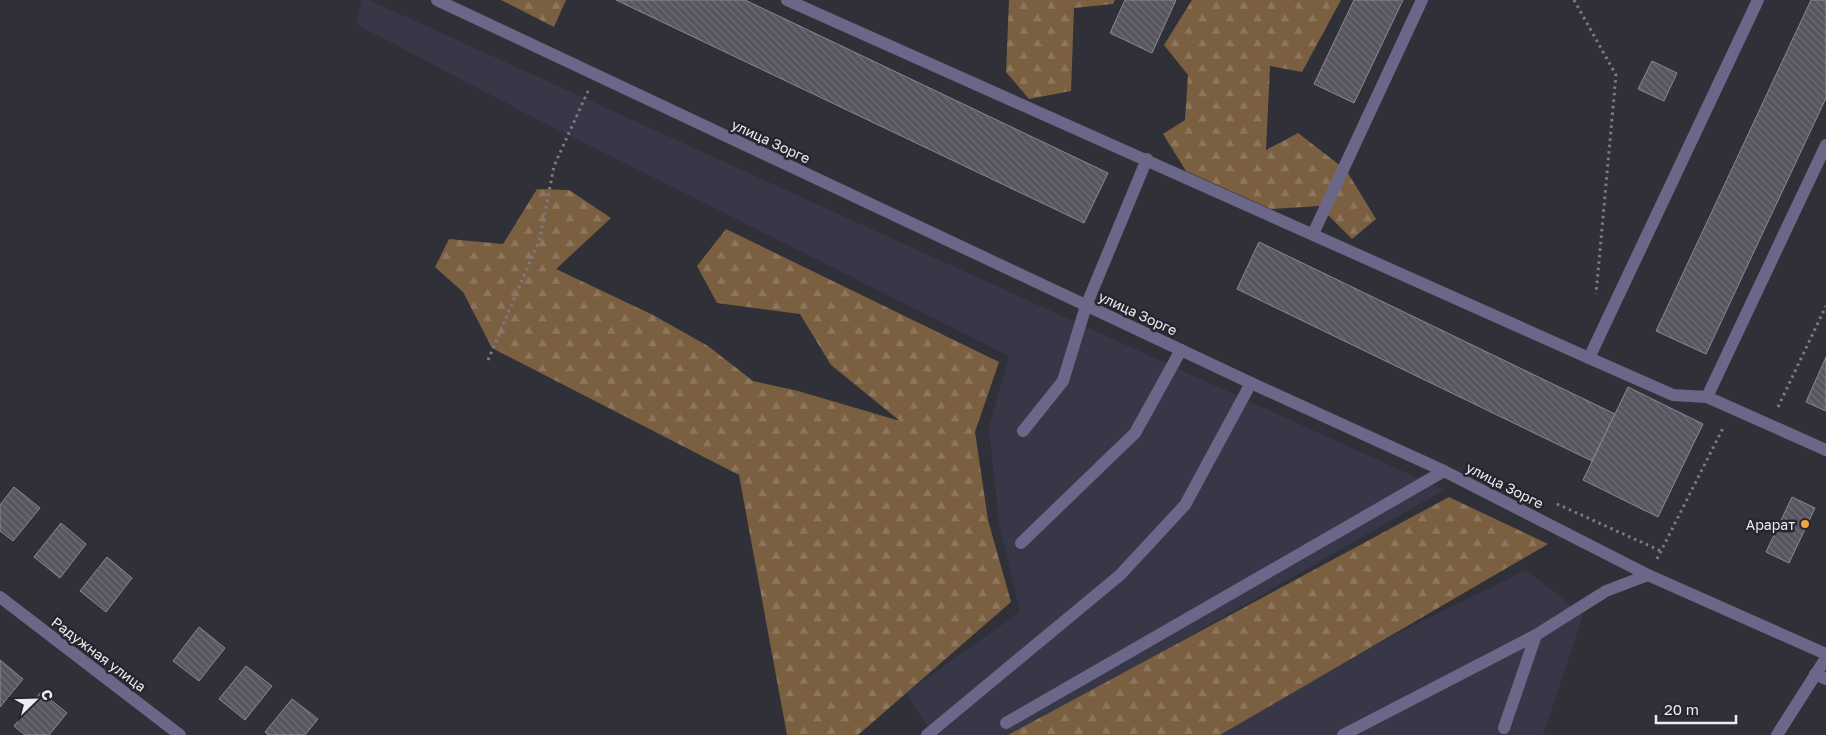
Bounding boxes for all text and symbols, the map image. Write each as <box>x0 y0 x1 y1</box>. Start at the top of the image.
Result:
street label: улица Зорге <box>729 115 813 167</box>
street label: улица Зорге <box>1096 287 1180 339</box>
street label: улица Зорге <box>1463 458 1547 512</box>
place label: Арарат <box>1746 516 1795 533</box>
marker: Арарат <box>1799 518 1811 530</box>
street label: Радужная улица <box>49 613 149 695</box>
north arrow <box>10 675 60 725</box>
text: С <box>38 687 57 703</box>
scale bar <box>1656 692 1736 724</box>
text: 20 m <box>1664 700 1699 718</box>

